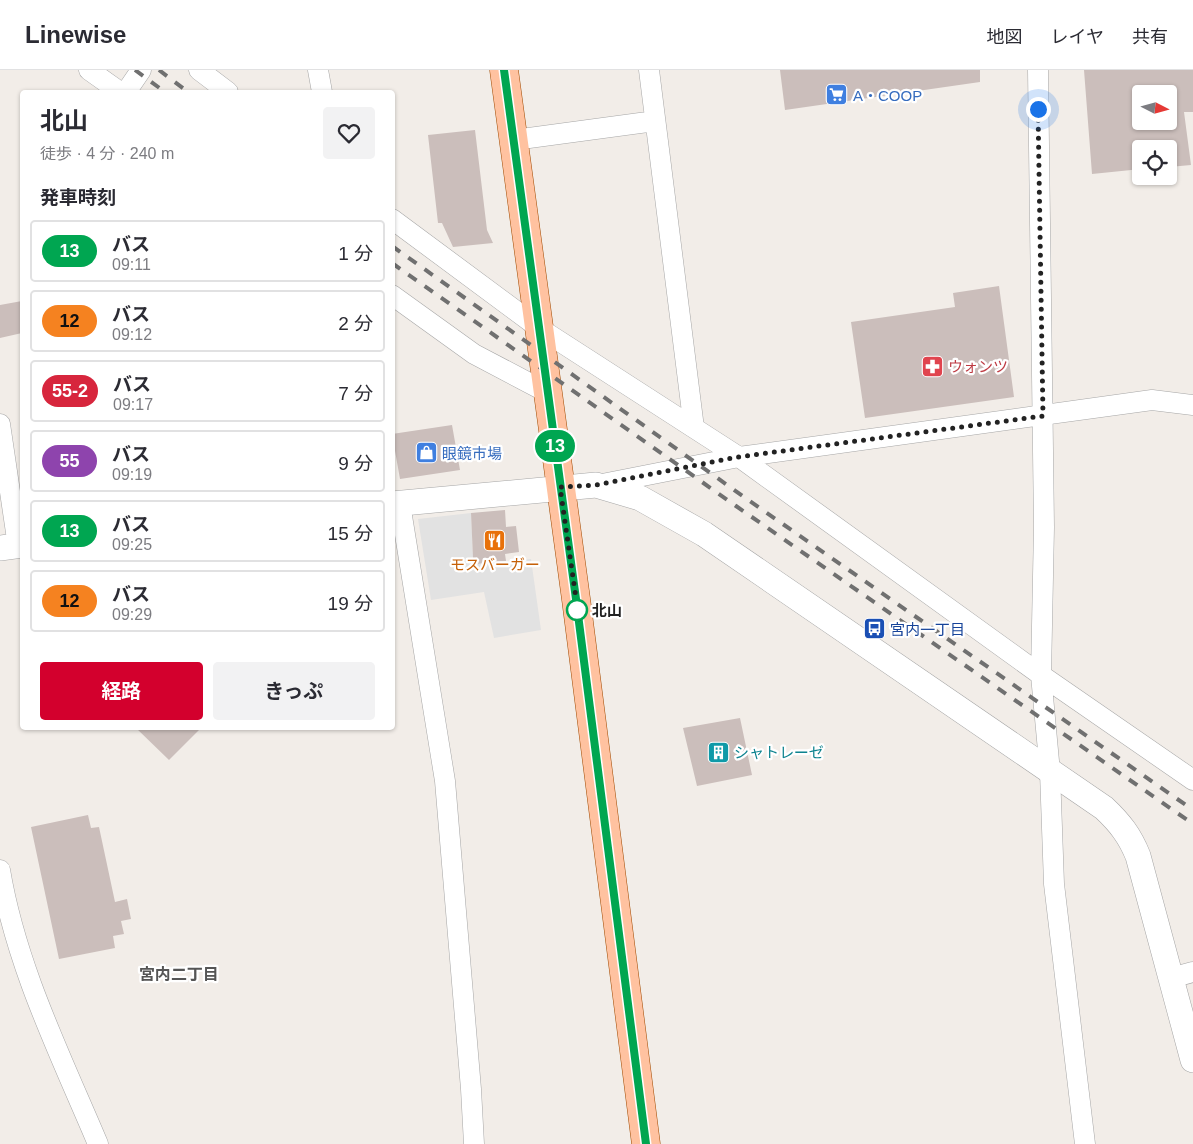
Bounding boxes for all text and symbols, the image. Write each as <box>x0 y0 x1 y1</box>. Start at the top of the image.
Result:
text: Linewise <box>25 21 126 48</box>
text: 地図 <box>987 27 1023 47</box>
text: レイヤ <box>1051 27 1104 47</box>
text: 共有 <box>1132 27 1168 47</box>
supermarket icon: A・COOP <box>825 83 849 107</box>
north arrow <box>1132 85 1178 130</box>
map controls <box>1132 85 1177 185</box>
place label: A・COOP <box>853 87 922 104</box>
your location <box>1026 97 1051 122</box>
text: 北山 <box>40 107 88 134</box>
button: heart <box>323 107 375 159</box>
button: locate <box>1132 140 1177 185</box>
text: 徒歩 · 4 分 · 240 m <box>40 145 174 162</box>
text: 発車時刻 <box>40 187 116 208</box>
text: バス <box>112 234 150 255</box>
text: 13 <box>59 241 80 261</box>
text: 1 分 <box>338 243 373 264</box>
text: 09:11 <box>112 256 151 273</box>
text: バス <box>112 304 150 325</box>
text: 12 <box>59 311 80 331</box>
text: 2 分 <box>338 313 373 334</box>
text: 09:12 <box>112 326 152 343</box>
pharmacy icon: ウォンツ <box>920 354 944 378</box>
place label: ウォンツ <box>948 358 1008 375</box>
text: バス <box>113 374 151 395</box>
text: 55-2 <box>52 381 88 401</box>
text: 7 分 <box>338 383 373 404</box>
text: 09:17 <box>113 396 153 413</box>
line badge: 13 <box>532 430 578 462</box>
text: 13 <box>545 436 565 456</box>
shop icon: 眼鏡市場 <box>414 441 438 465</box>
text: バス <box>112 444 150 465</box>
place label: 眼鏡市場 <box>442 445 502 462</box>
text: 55 <box>59 451 80 471</box>
text: 9 分 <box>338 453 373 474</box>
text: 09:19 <box>112 466 152 483</box>
text: バス <box>112 514 150 535</box>
text: 13 <box>59 521 80 541</box>
text: 15 分 <box>328 523 373 544</box>
restaurant icon: モスバーガー <box>483 529 507 553</box>
text: 09:25 <box>112 536 152 553</box>
place label: モスバーガー <box>450 556 540 573</box>
text: バス <box>112 584 150 605</box>
text: 12 <box>59 591 80 611</box>
text: 19 分 <box>328 593 373 614</box>
marker: 北山 <box>566 599 588 621</box>
place label: 北山 <box>592 602 622 619</box>
text: 09:29 <box>112 606 152 623</box>
bus stop icon: 宮内一丁目 <box>862 617 886 641</box>
place label: 宮内一丁目 <box>890 621 965 638</box>
button: 経路 <box>40 662 203 720</box>
button: きっぷ <box>213 662 375 720</box>
building icon: シャトレーゼ <box>706 740 730 764</box>
place label: シャトレーゼ <box>734 744 824 761</box>
district label: 宮内二丁目 <box>139 966 219 983</box>

